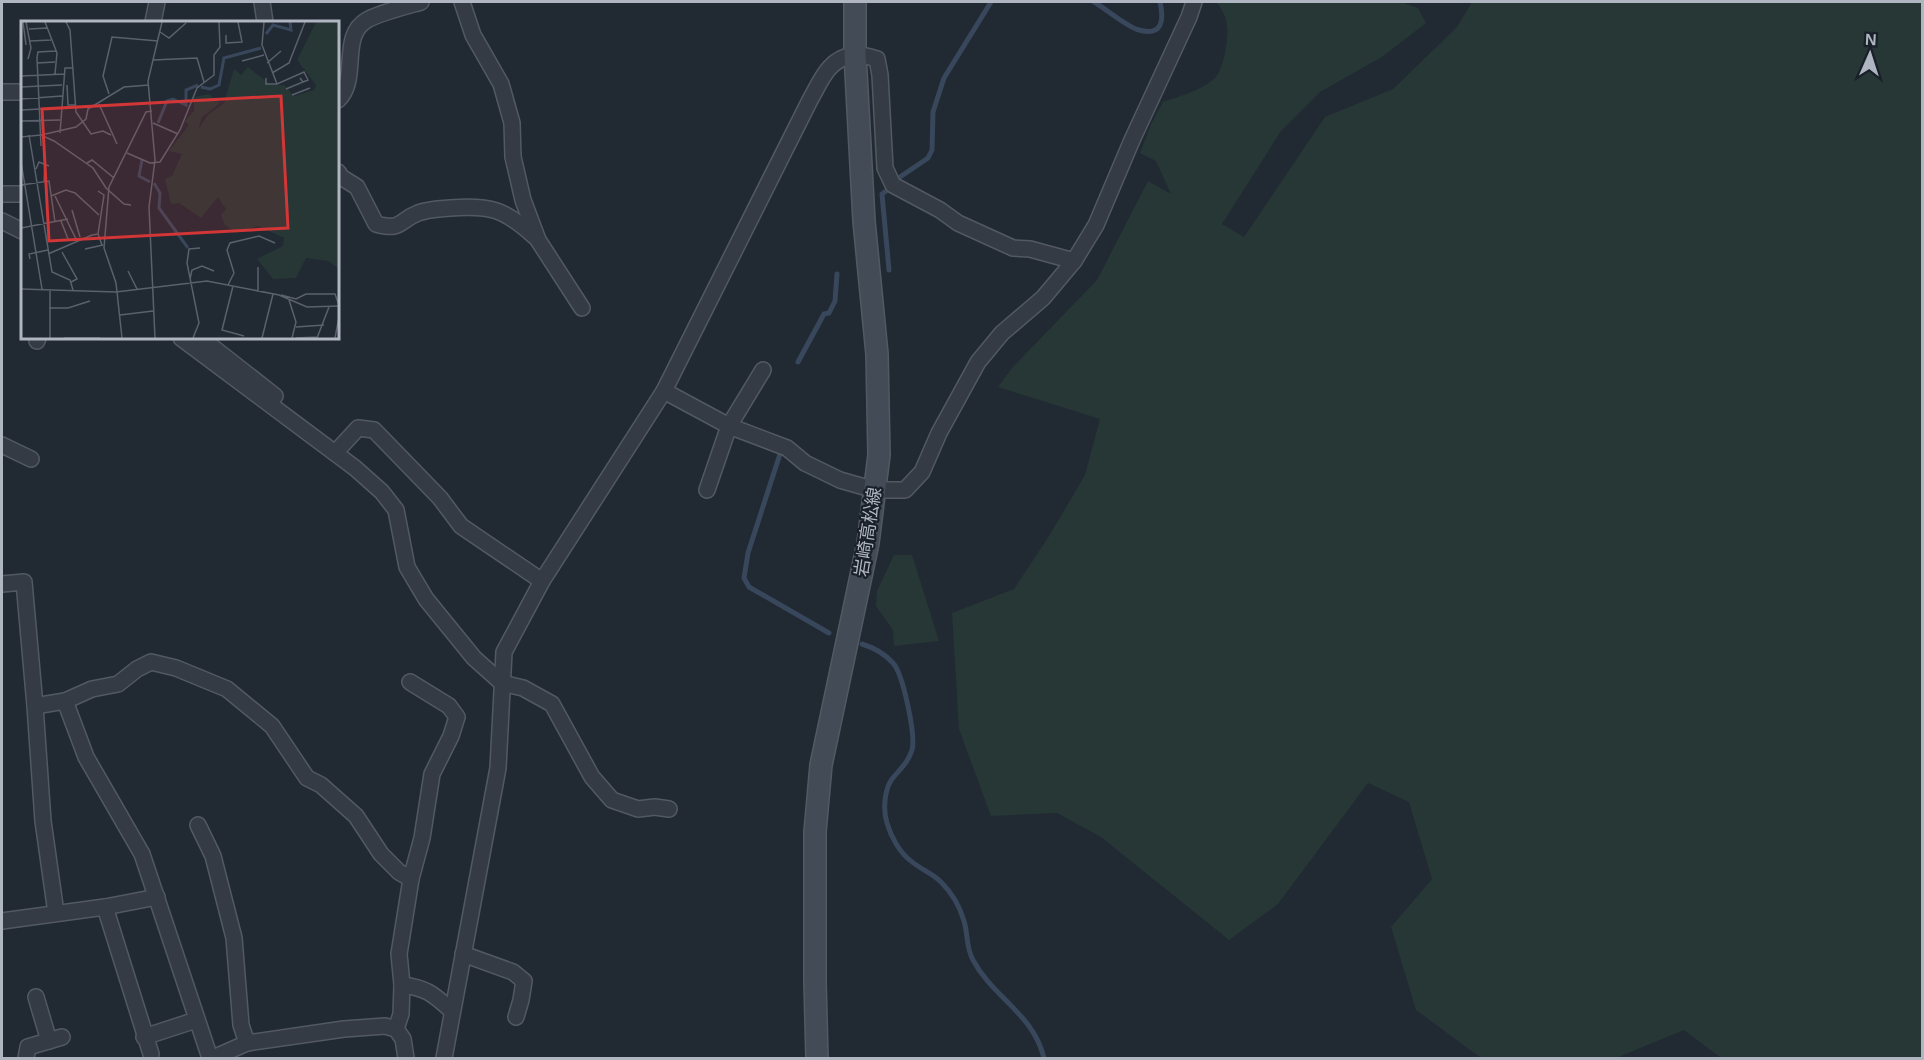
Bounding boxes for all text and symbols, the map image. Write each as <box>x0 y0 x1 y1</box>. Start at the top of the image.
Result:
inset map <box>21 21 339 339</box>
north arrow <box>1840 24 1900 84</box>
text: N <box>1865 31 1877 48</box>
street label: 岩崎高松線 <box>851 486 885 578</box>

